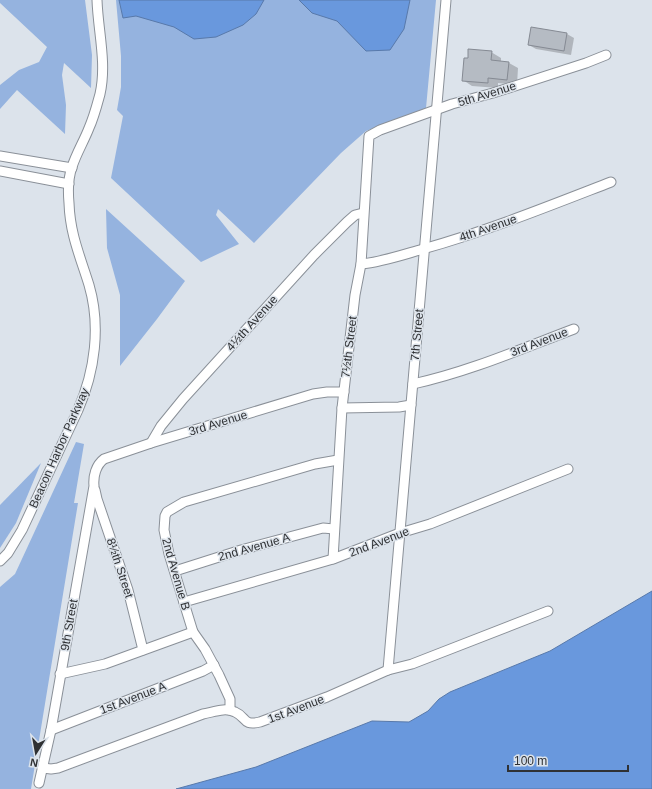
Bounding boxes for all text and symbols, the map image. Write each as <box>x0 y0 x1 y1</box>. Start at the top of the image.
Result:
street label: 5th Avenue <box>456 78 518 109</box>
street label: 4th Avenue <box>457 212 519 244</box>
street label: 4½th Avenue <box>223 292 281 354</box>
street label: 7th Street <box>408 308 426 362</box>
street label: 7½th Street <box>338 315 360 379</box>
street label: 3rd Avenue <box>508 325 570 359</box>
street label: Beacon Harbor Parkway <box>26 386 92 510</box>
street label: 3rd Avenue <box>187 407 249 439</box>
street label: 2nd Avenue <box>347 524 411 560</box>
street label: 2nd Avenue A <box>217 530 291 564</box>
street label: 8½th Street <box>104 536 136 600</box>
street label: 2nd Avenue B <box>159 536 193 612</box>
street label: 9th Street <box>58 598 81 652</box>
street label: 1st Avenue A <box>98 679 168 717</box>
street label: 1st Avenue <box>266 692 326 726</box>
north arrow <box>16 733 56 773</box>
scale bar <box>508 747 628 773</box>
text: 100 m <box>514 754 547 768</box>
text: N <box>29 756 39 769</box>

